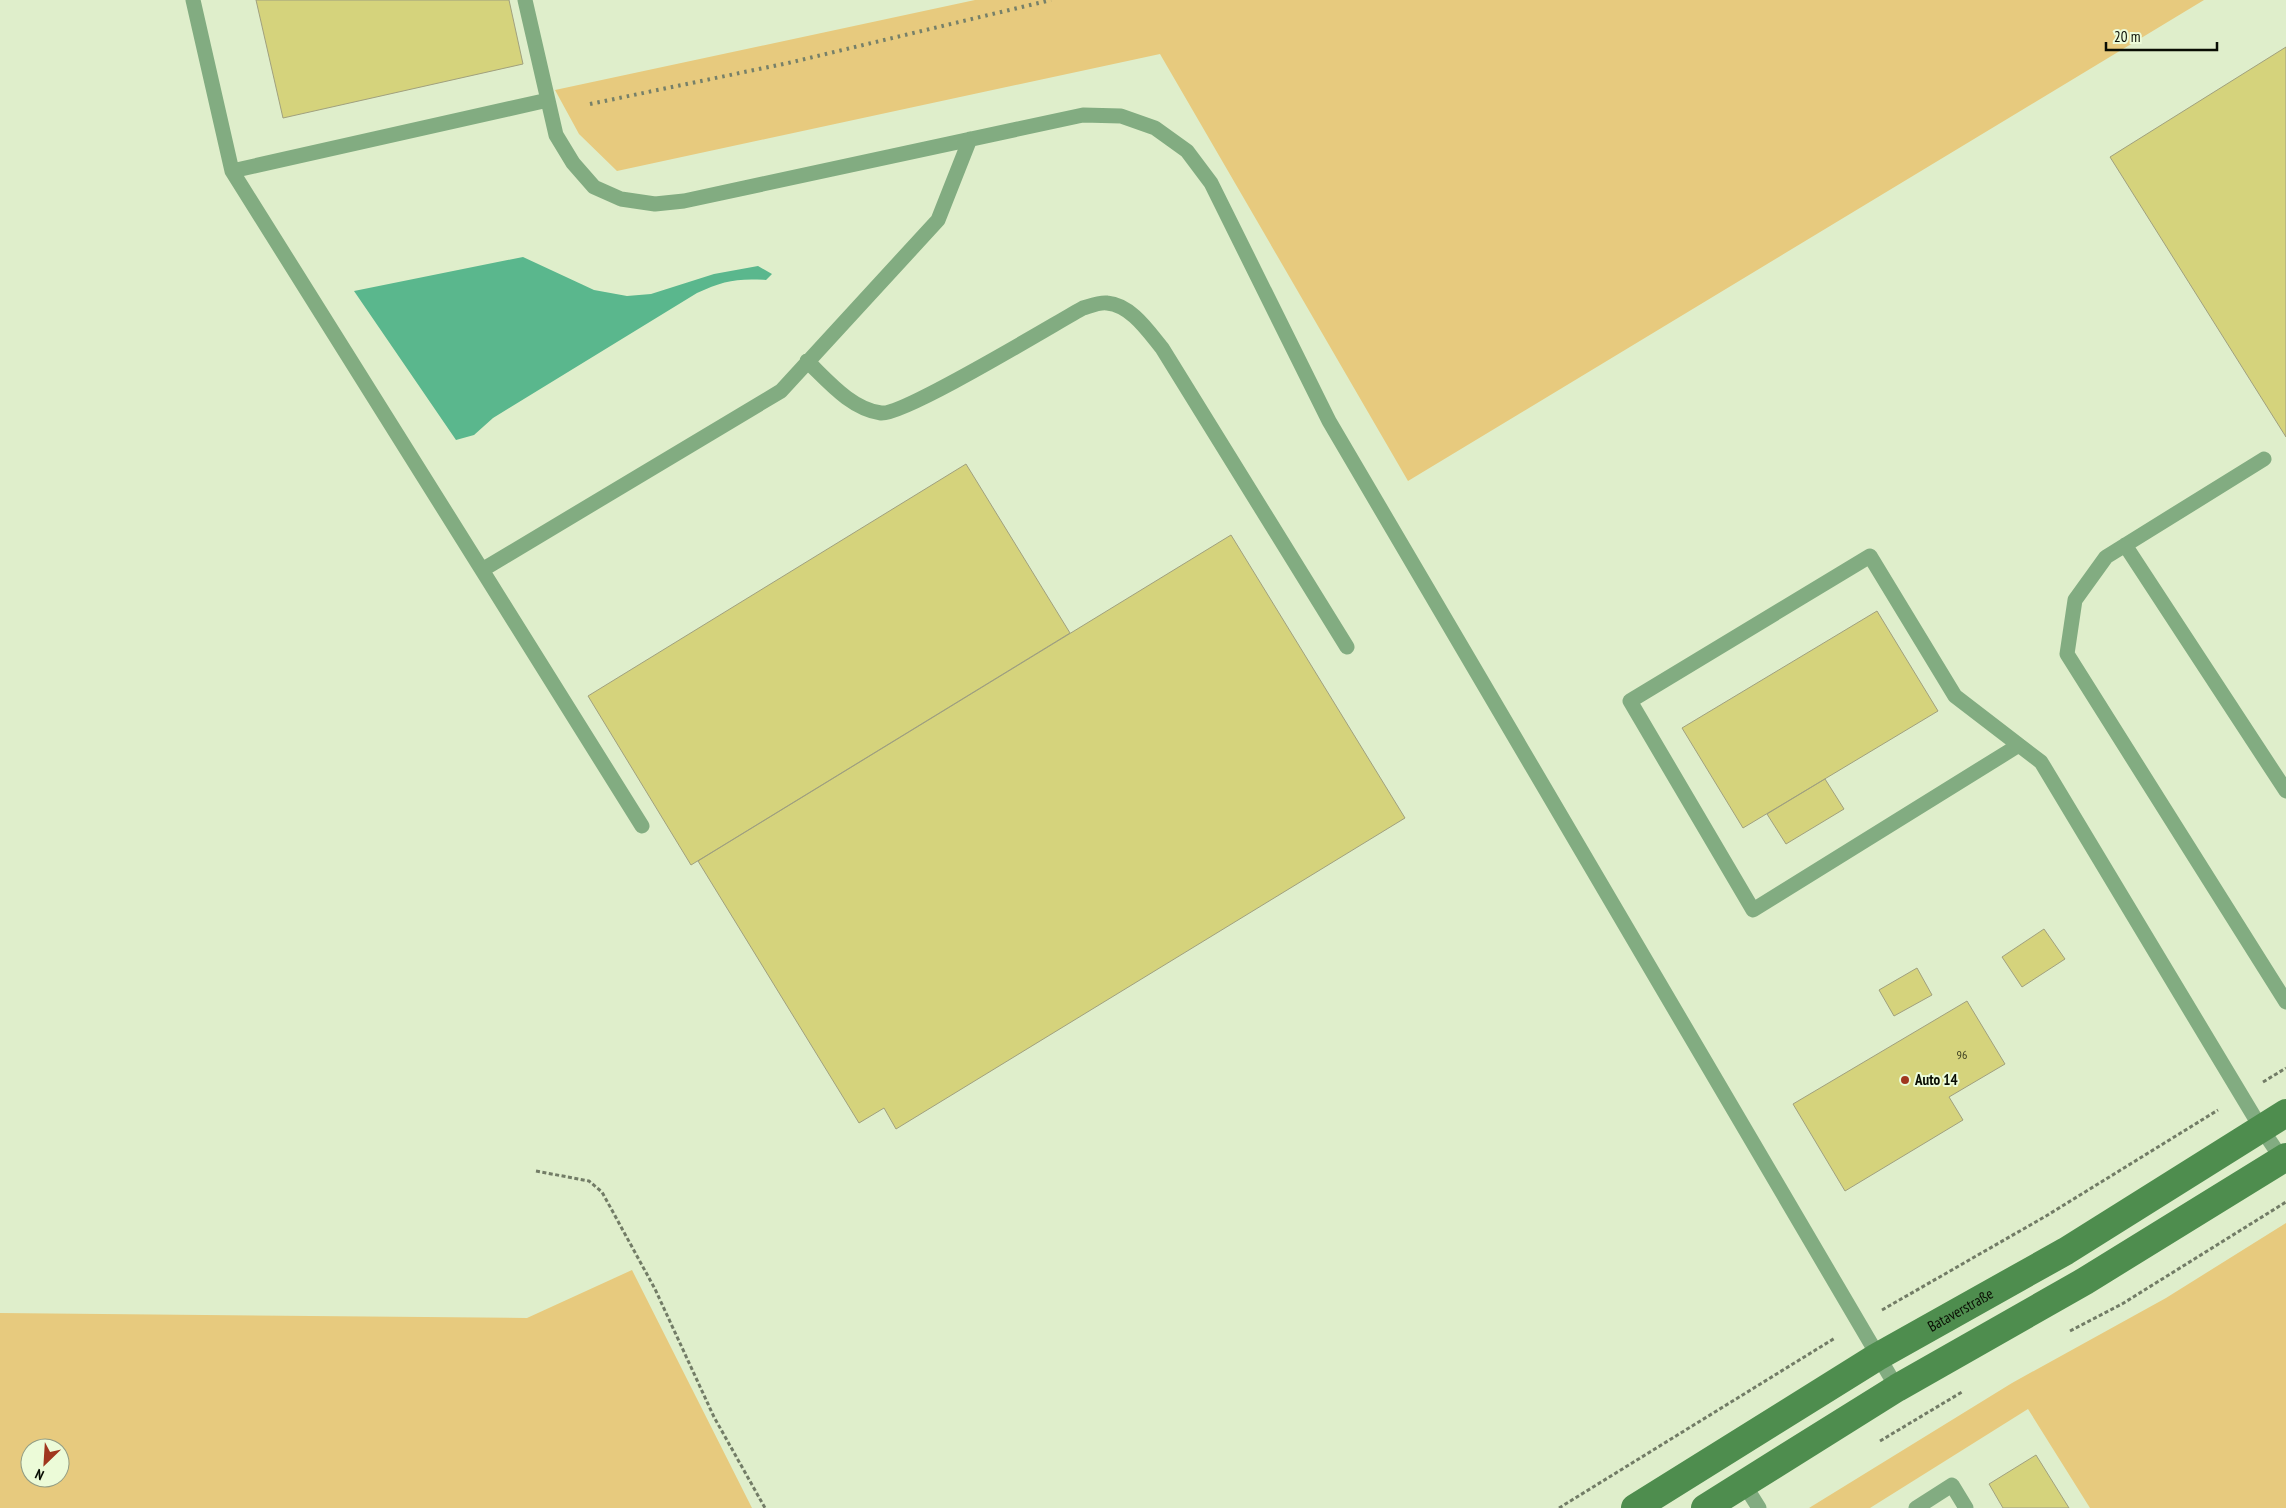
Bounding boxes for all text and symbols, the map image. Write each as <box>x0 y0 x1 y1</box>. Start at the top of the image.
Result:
scale bar <box>2106 20 2217 52</box>
text: 20 m <box>2114 27 2140 46</box>
house number: 96 <box>1957 1047 1967 1062</box>
place label: Auto 14 <box>1914 1070 1958 1089</box>
marker: Auto 14 <box>1899 1074 1911 1086</box>
street label: Bataverstraße <box>1924 1284 1996 1336</box>
north arrow <box>20 1438 70 1488</box>
text: N <box>32 1465 47 1485</box>

